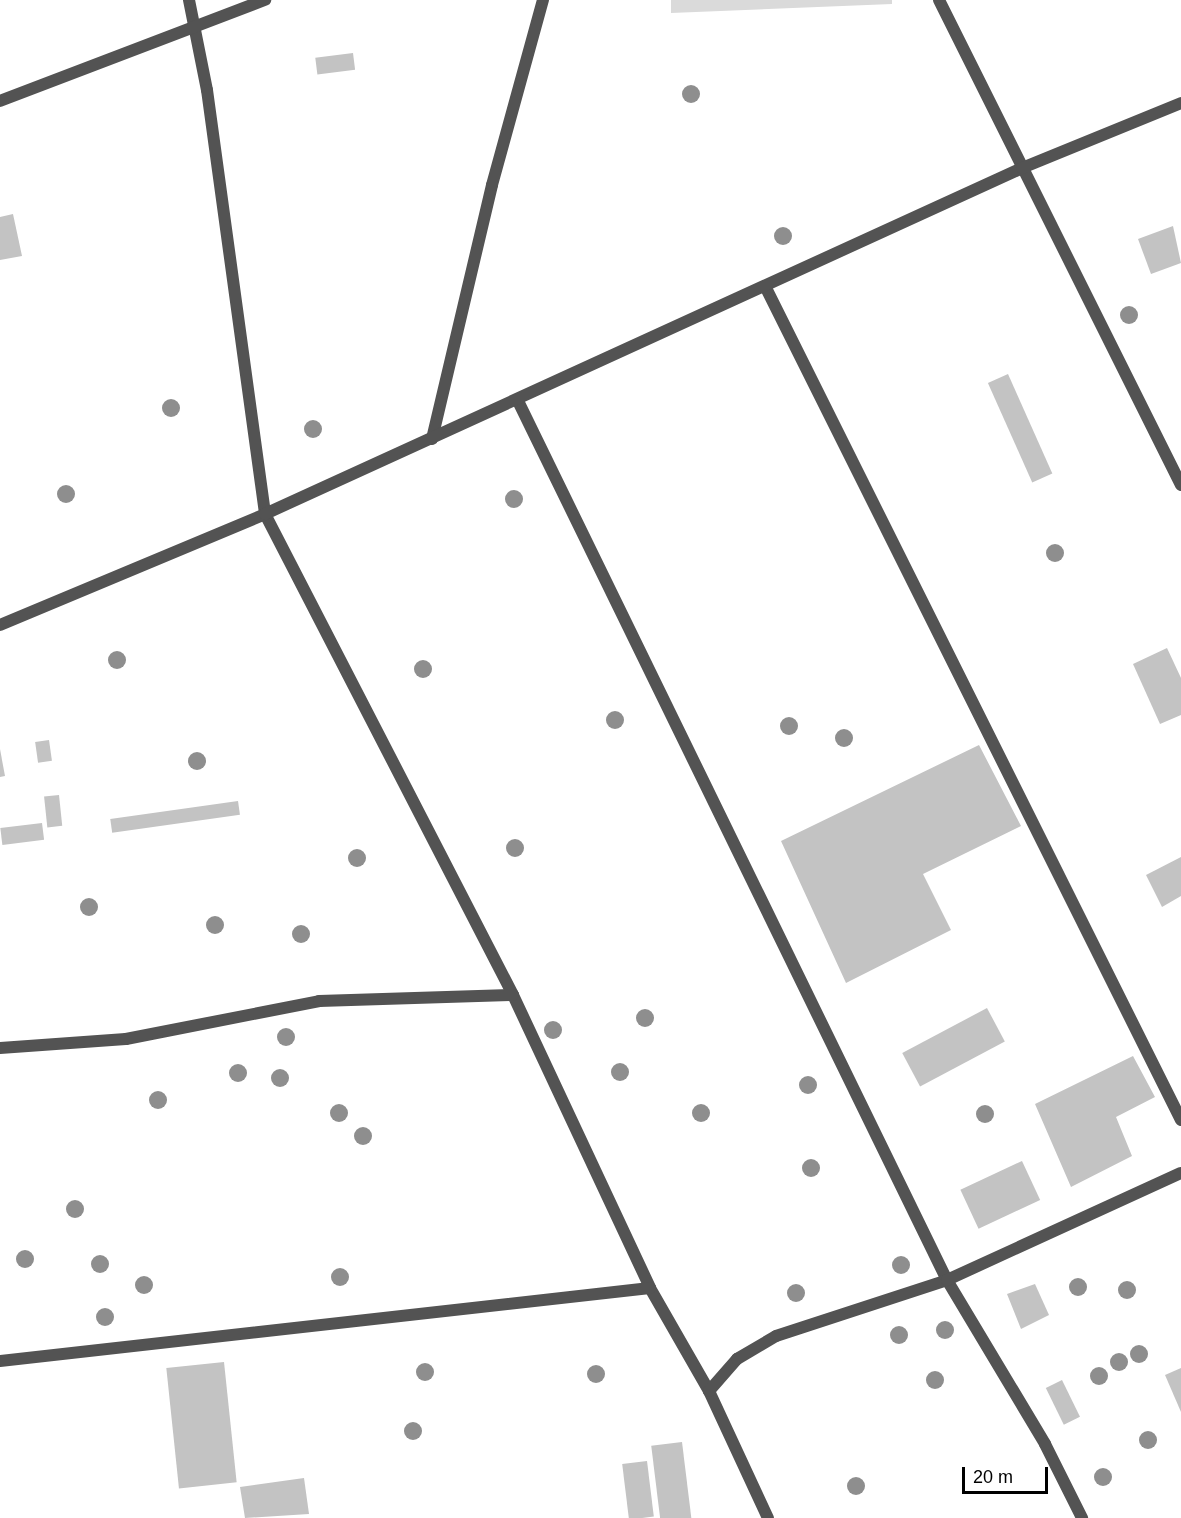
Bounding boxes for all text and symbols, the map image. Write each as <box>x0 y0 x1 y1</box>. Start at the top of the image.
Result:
scale bar <box>965 1455 1050 1493</box>
text: 20 m <box>973 1467 1013 1487</box>

